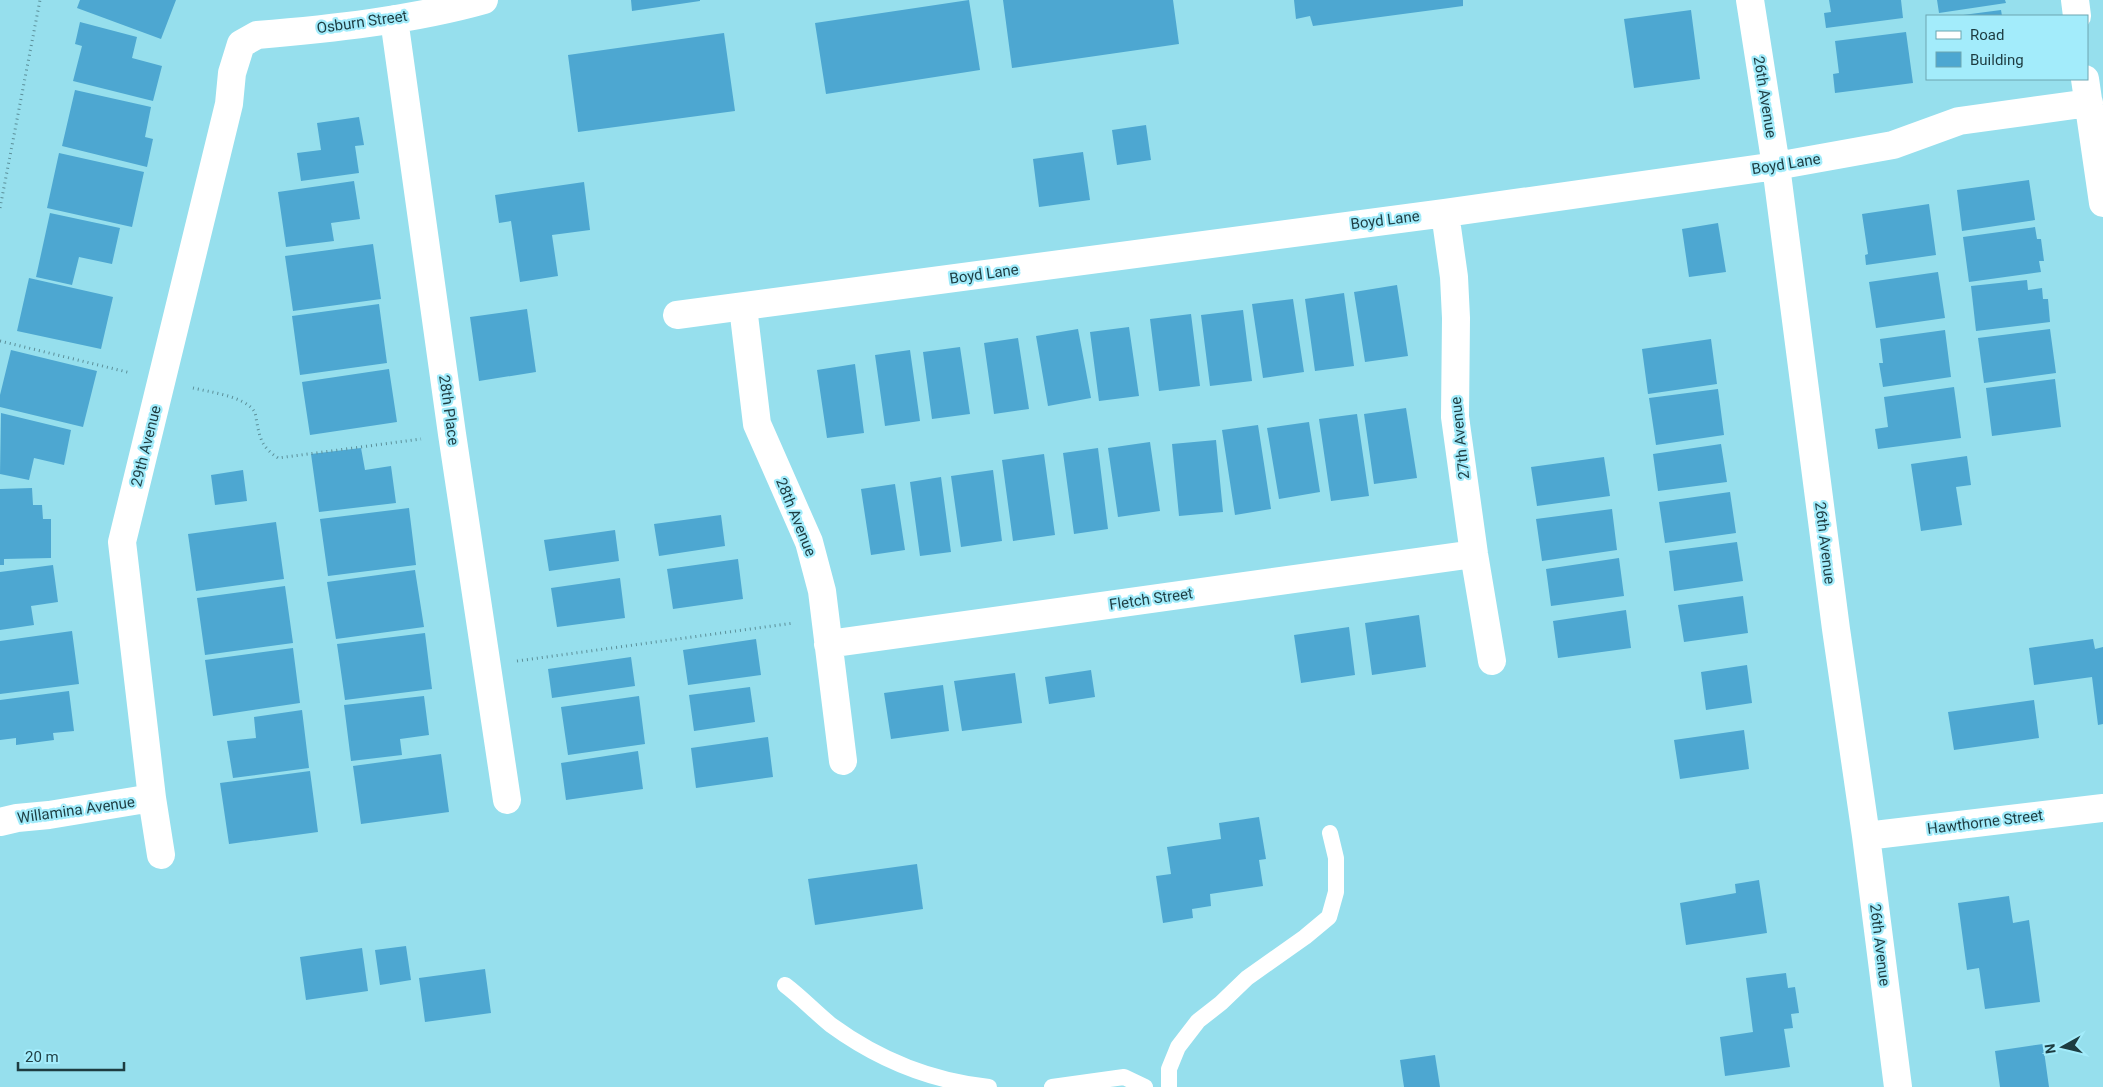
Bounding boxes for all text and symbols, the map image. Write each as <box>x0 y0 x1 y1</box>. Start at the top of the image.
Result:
street label: Osburn Street <box>315 7 409 37</box>
legend <box>1926 15 2088 80</box>
text: Road <box>1970 26 2004 44</box>
text: Building <box>1970 51 2024 69</box>
street label: 26th Avenue <box>1750 55 1780 139</box>
street label: Boyd Lane <box>1750 150 1822 178</box>
street label: Boyd Lane <box>1349 207 1421 233</box>
street label: Boyd Lane <box>948 260 1020 288</box>
street label: 28th Place <box>435 374 463 446</box>
street label: 27th Avenue <box>1447 396 1473 480</box>
street label: 29th Avenue <box>127 404 165 488</box>
street label: 28th Avenue <box>772 475 820 559</box>
street label: 26th Avenue <box>1811 501 1839 585</box>
street label: Fletch Street <box>1108 584 1194 614</box>
street label: Willamina Avenue <box>16 793 136 827</box>
street label: Hawthorne Street <box>1926 806 2044 838</box>
street label: 26th Avenue <box>1866 903 1894 987</box>
north arrow <box>2038 1022 2088 1072</box>
scale bar <box>18 1040 124 1072</box>
text: N <box>2042 1043 2059 1055</box>
text: 20 m <box>25 1048 59 1066</box>

